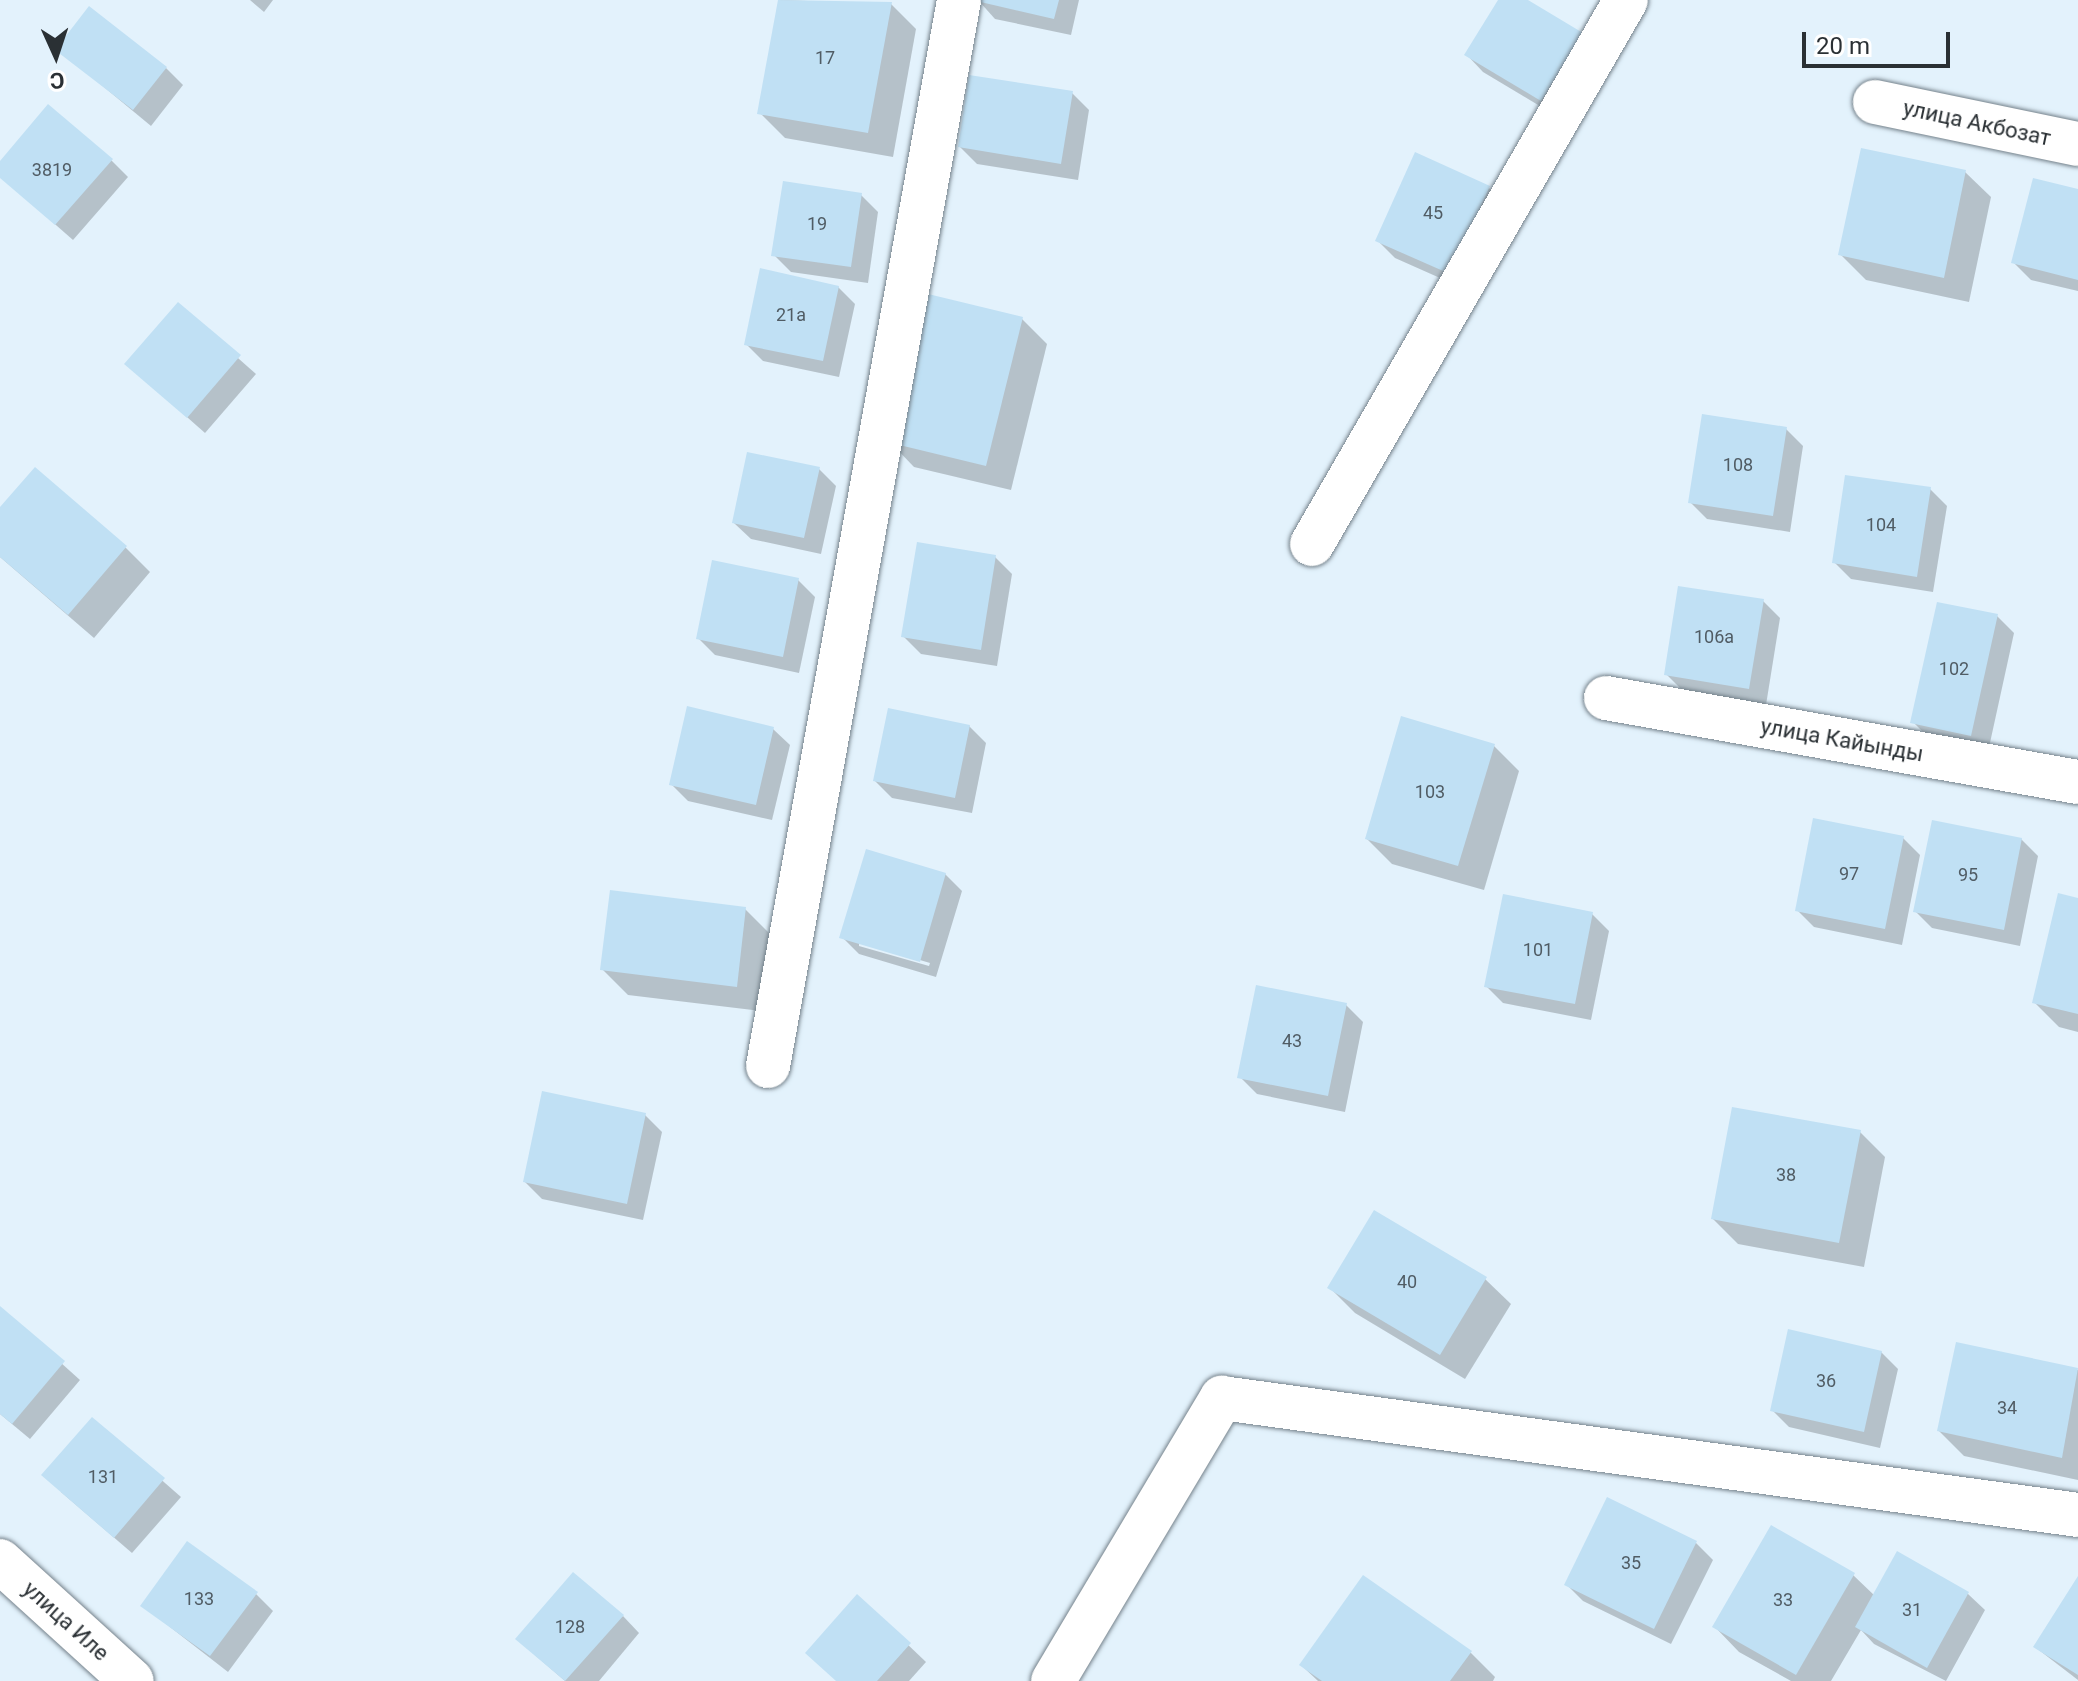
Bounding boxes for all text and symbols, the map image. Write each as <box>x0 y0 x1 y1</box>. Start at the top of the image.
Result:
north arrow <box>16 16 96 96</box>
scale bar <box>1806 16 1954 66</box>
text: 20 m <box>1816 32 1870 60</box>
house number: 17 <box>815 47 835 69</box>
text: С <box>49 68 65 93</box>
street label: улица Акбозат <box>1901 94 2053 152</box>
house number: 3819 <box>32 159 72 181</box>
house number: 45 <box>1423 202 1443 224</box>
house number: 19 <box>807 213 827 235</box>
house number: 21а <box>776 304 806 326</box>
house number: 108 <box>1723 454 1753 476</box>
house number: 104 <box>1866 514 1896 536</box>
house number: 106а <box>1694 626 1734 648</box>
house number: 102 <box>1939 658 1969 680</box>
street label: улица Кайынды <box>1759 713 1925 767</box>
house number: 103 <box>1415 781 1445 803</box>
house number: 97 <box>1839 863 1859 885</box>
house number: 95 <box>1958 864 1978 886</box>
house number: 101 <box>1523 939 1553 961</box>
house number: 43 <box>1282 1030 1302 1052</box>
house number: 38 <box>1776 1164 1796 1186</box>
house number: 40 <box>1397 1271 1417 1293</box>
house number: 36 <box>1816 1370 1836 1392</box>
house number: 34 <box>1997 1397 2017 1419</box>
house number: 131 <box>88 1466 118 1488</box>
house number: 35 <box>1621 1552 1641 1574</box>
street label: улица Иле <box>18 1576 114 1666</box>
house number: 133 <box>184 1588 214 1610</box>
house number: 33 <box>1773 1589 1793 1611</box>
house number: 31 <box>1902 1599 1922 1621</box>
house number: 128 <box>555 1616 585 1638</box>

